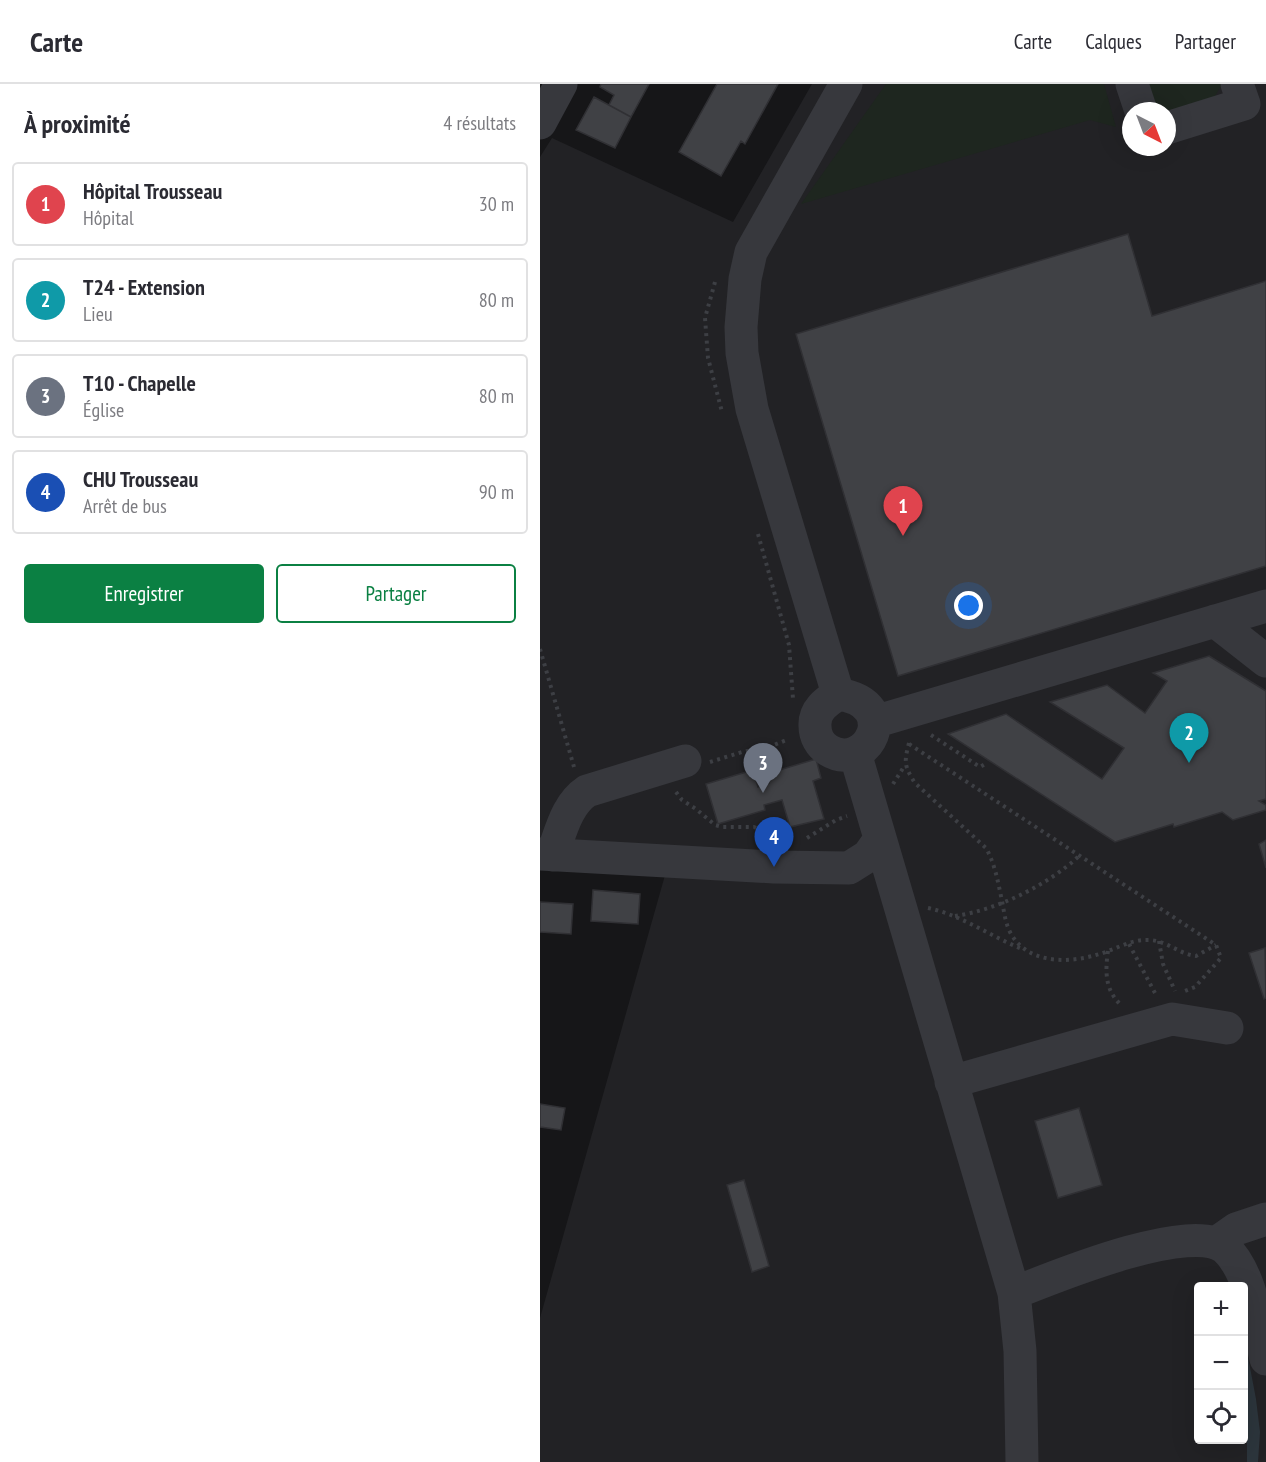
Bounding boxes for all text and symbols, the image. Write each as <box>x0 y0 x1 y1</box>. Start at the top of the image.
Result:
text: Carte <box>30 23 83 60</box>
text: Carte <box>1014 28 1052 55</box>
text: Calques <box>1085 28 1142 55</box>
text: Partager <box>1175 28 1236 55</box>
north arrow <box>1122 102 1176 156</box>
text: À proximité <box>24 107 131 140</box>
text: 4 résultats <box>443 110 516 136</box>
text: Hôpital Trousseau <box>83 177 222 205</box>
text: 1 <box>41 191 50 217</box>
text: 30 m <box>479 191 514 217</box>
text: Hôpital <box>83 205 134 231</box>
text: T24 - Extension <box>83 273 205 301</box>
text: 2 <box>41 287 50 313</box>
text: 80 m <box>479 287 514 313</box>
text: Lieu <box>83 301 113 327</box>
text: T10 - Chapelle <box>83 369 196 397</box>
text: 3 <box>41 383 50 409</box>
text: 80 m <box>479 383 514 409</box>
text: Église <box>83 397 124 423</box>
text: CHU Trousseau <box>83 465 198 493</box>
text: 4 <box>41 479 50 505</box>
text: 90 m <box>479 479 514 505</box>
pin: 1 <box>884 486 922 536</box>
text: Arrêt de bus <box>83 493 167 519</box>
button: Enregistrer <box>24 564 264 623</box>
button: Partager <box>276 564 516 623</box>
your location <box>954 591 983 620</box>
pin: 2 <box>1170 714 1208 763</box>
pin: 3 <box>744 744 782 793</box>
pin: 4 <box>754 818 794 867</box>
map controls <box>1194 1282 1248 1444</box>
button: + <box>1194 1282 1248 1336</box>
button: − <box>1194 1336 1248 1390</box>
button: locate <box>1194 1390 1248 1444</box>

